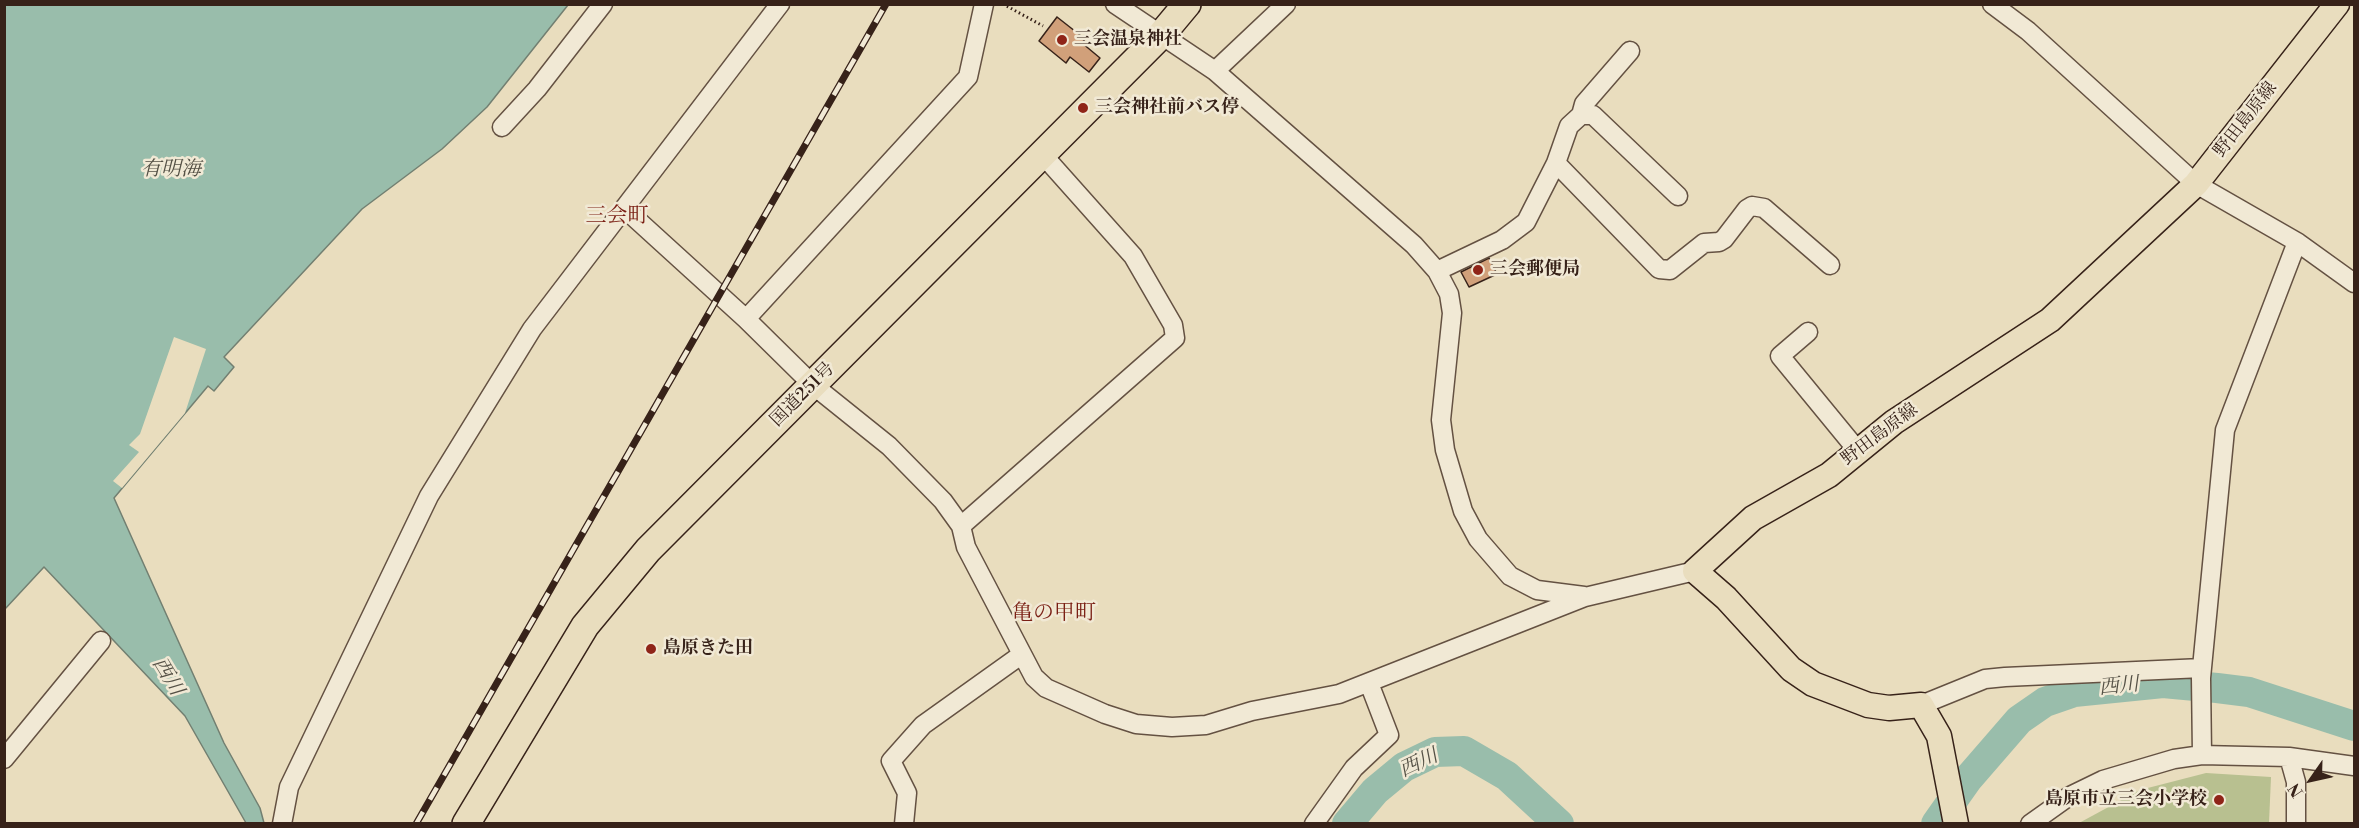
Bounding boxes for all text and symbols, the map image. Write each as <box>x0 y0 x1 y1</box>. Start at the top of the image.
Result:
place label: 三会温泉神社 <box>1074 29 1182 51</box>
marker: 三会温泉神社 <box>1055 33 1069 47</box>
street label: 野田島原線 <box>2210 78 2282 162</box>
place label: 三会神社前バス停 <box>1095 97 1239 119</box>
marker: 三会神社前バス停 <box>1076 101 1090 115</box>
water label: 有明海 <box>141 158 201 182</box>
district label: 三会町 <box>586 204 648 230</box>
place label: 三会郵便局 <box>1490 259 1580 281</box>
marker: 三会郵便局 <box>1471 263 1485 277</box>
street label: 国道251号 <box>766 358 840 432</box>
street label: 野田島原線 <box>1838 399 1922 471</box>
district label: 亀の甲町 <box>1012 601 1096 627</box>
place label: 島原きた田 <box>663 638 753 660</box>
marker: 島原きた田 <box>644 642 658 656</box>
water label: 西川 <box>146 654 188 700</box>
water label: 西川 <box>2098 673 2140 701</box>
water label: 西川 <box>1396 745 1442 783</box>
north arrow <box>2281 750 2341 810</box>
text: N <box>2284 779 2308 801</box>
place label: 島原市立三会小学校 <box>2045 789 2207 811</box>
marker: 島原市立三会小学校 <box>2212 793 2226 807</box>

